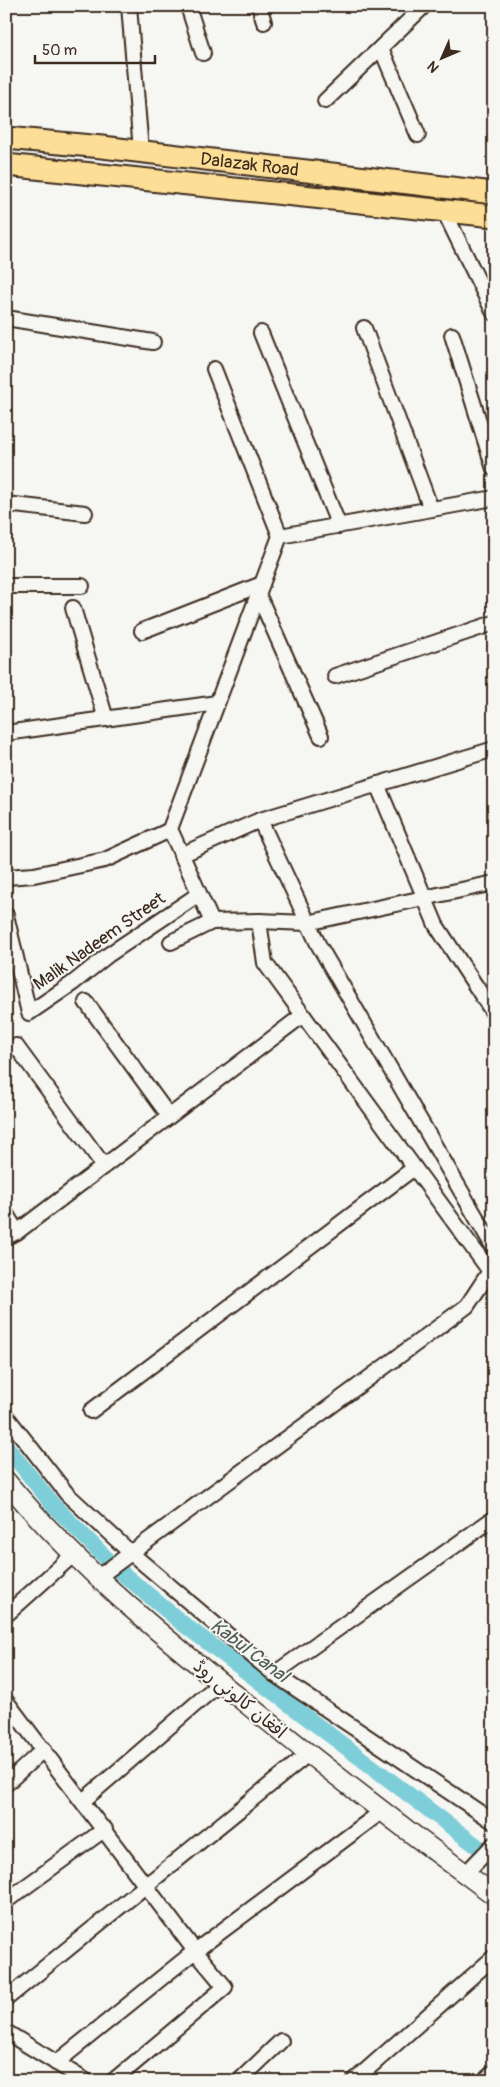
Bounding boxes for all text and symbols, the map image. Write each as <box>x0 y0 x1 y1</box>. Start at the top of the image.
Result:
scale bar <box>35 32 155 64</box>
north arrow <box>418 32 468 82</box>
text: 50 m <box>42 41 77 60</box>
text: N <box>424 57 443 76</box>
street label: Dalazak Road <box>199 148 300 182</box>
street label: Malik Nadeem Street <box>29 887 170 996</box>
water label: Kabul Canal <box>205 1614 295 1690</box>
street label: افغان کالونی روڈ <box>189 1655 291 1744</box>

